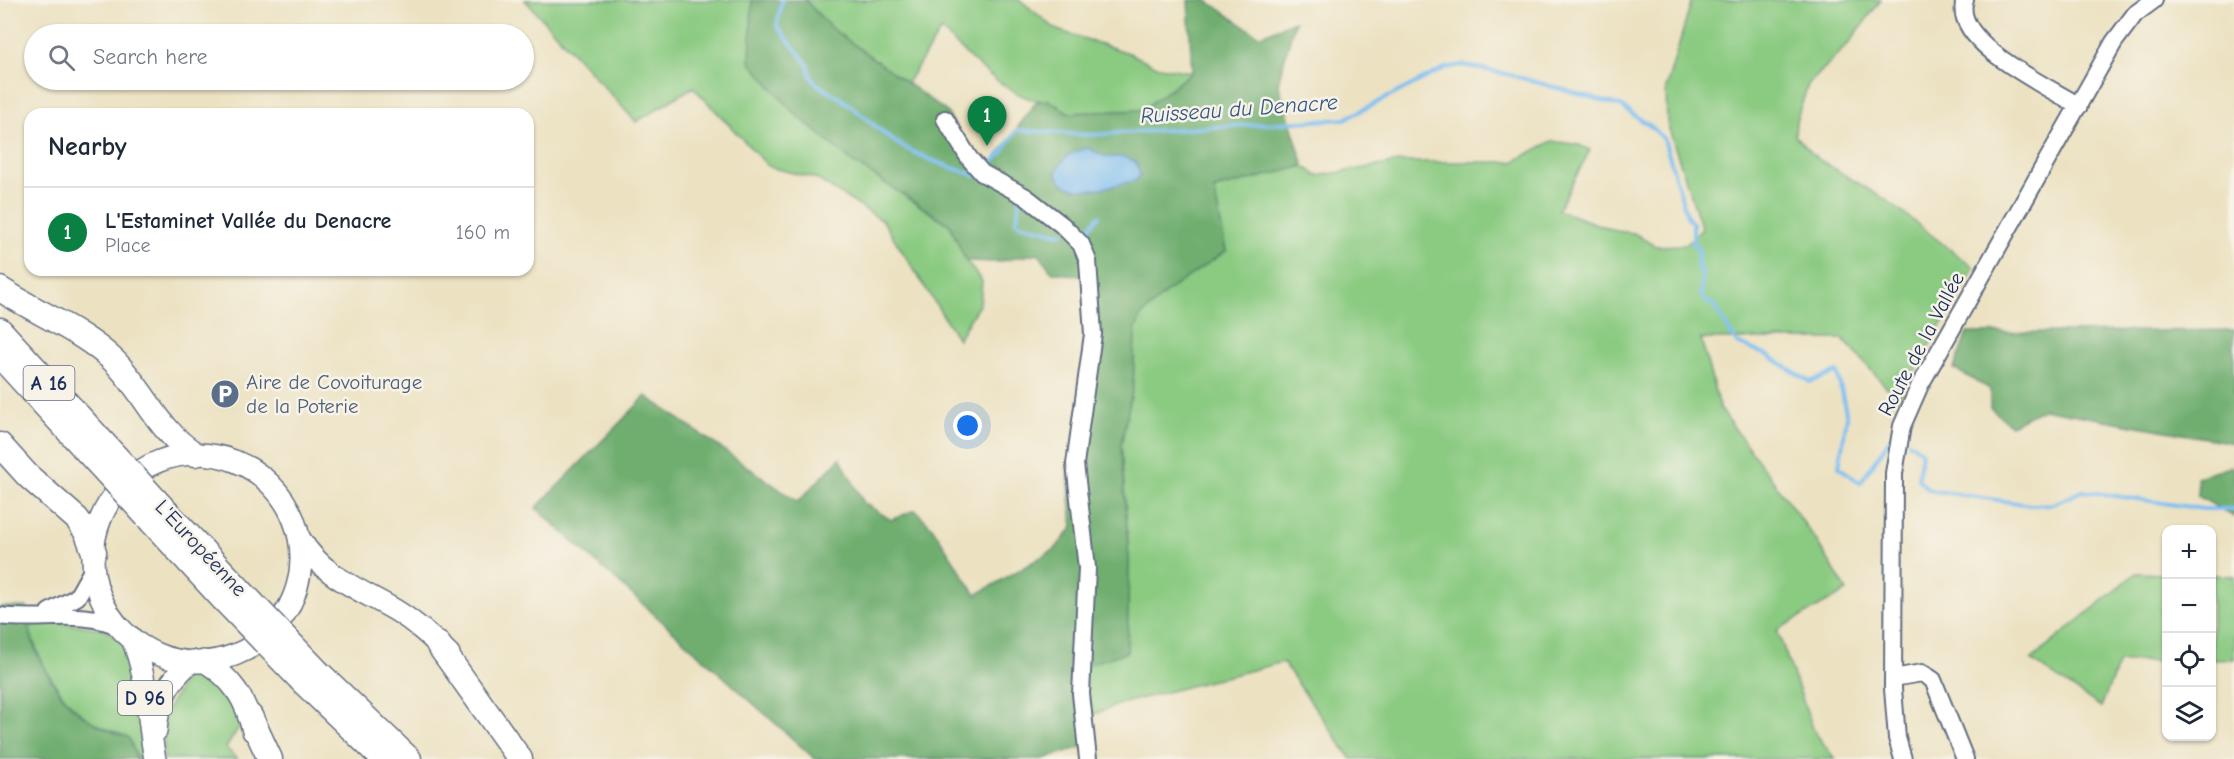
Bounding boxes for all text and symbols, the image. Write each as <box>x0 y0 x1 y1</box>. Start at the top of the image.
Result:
search box <box>24 24 534 90</box>
icon: search <box>45 41 78 74</box>
text: Search here <box>93 44 208 70</box>
water label: Ruisseau du Denacre <box>1139 89 1339 129</box>
pin: 1 <box>968 96 1006 146</box>
text: Nearby <box>48 132 127 162</box>
text: L'Estaminet Vallée du Denacre <box>105 208 391 234</box>
text: 1 <box>64 221 71 244</box>
text: 160 m <box>456 221 510 244</box>
text: Place <box>105 234 151 257</box>
street label: Route de la Vallée <box>1873 268 1969 420</box>
road number: A 16 <box>23 366 74 400</box>
place label: Aire de Covoiturage de la Poterie <box>246 370 422 418</box>
parking icon: Aire de Covoiturage de la Poterie <box>209 378 241 410</box>
your location <box>953 411 982 440</box>
street label: L'Européenne <box>150 495 252 601</box>
map controls <box>2162 525 2216 741</box>
button: + <box>2162 525 2216 579</box>
button: − <box>2162 579 2216 633</box>
button: locate <box>2162 633 2216 687</box>
road number: D 96 <box>118 681 172 715</box>
button: layers <box>2162 687 2216 741</box>

